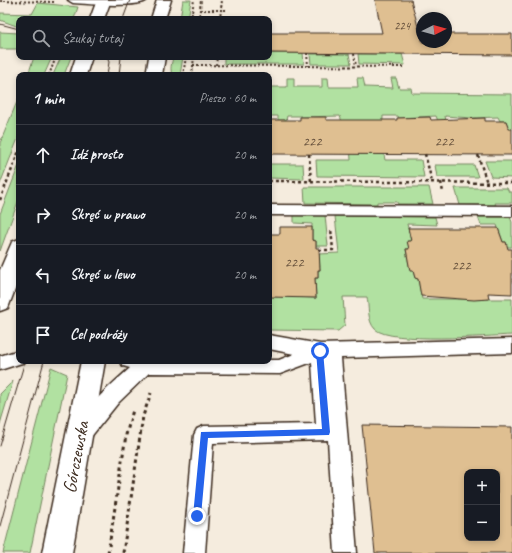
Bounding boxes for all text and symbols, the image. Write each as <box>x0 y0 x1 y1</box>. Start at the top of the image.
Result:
north arrow <box>416 12 452 48</box>
search box <box>16 16 272 60</box>
house number: 224 <box>394 18 412 34</box>
icon: search <box>30 27 52 49</box>
text: Szukaj tutaj <box>62 29 123 48</box>
text: 1 min <box>32 88 65 109</box>
text: Pieszo · 60 m <box>199 90 256 106</box>
house number: 222 <box>303 133 323 150</box>
house number: 222 <box>435 133 455 150</box>
icon: ahead <box>32 144 54 166</box>
text: Idź prosto <box>70 145 123 164</box>
text: 20 m <box>234 147 256 163</box>
icon: right <box>32 204 54 226</box>
text: Skręć w prawo <box>70 205 145 224</box>
text: 20 m <box>234 207 256 223</box>
house number: 222 <box>285 254 305 271</box>
house number: 222 <box>452 257 472 274</box>
icon: left <box>32 264 54 286</box>
text: Skręć w lewo <box>70 265 135 284</box>
text: 20 m <box>234 267 256 283</box>
icon: arrive <box>32 324 54 346</box>
text: Cel podróży <box>70 325 126 344</box>
route start <box>311 342 329 360</box>
street label: Górczewska <box>57 418 95 495</box>
map controls <box>464 469 500 541</box>
button: + <box>464 469 500 505</box>
button: − <box>464 505 500 541</box>
route end <box>188 507 206 525</box>

